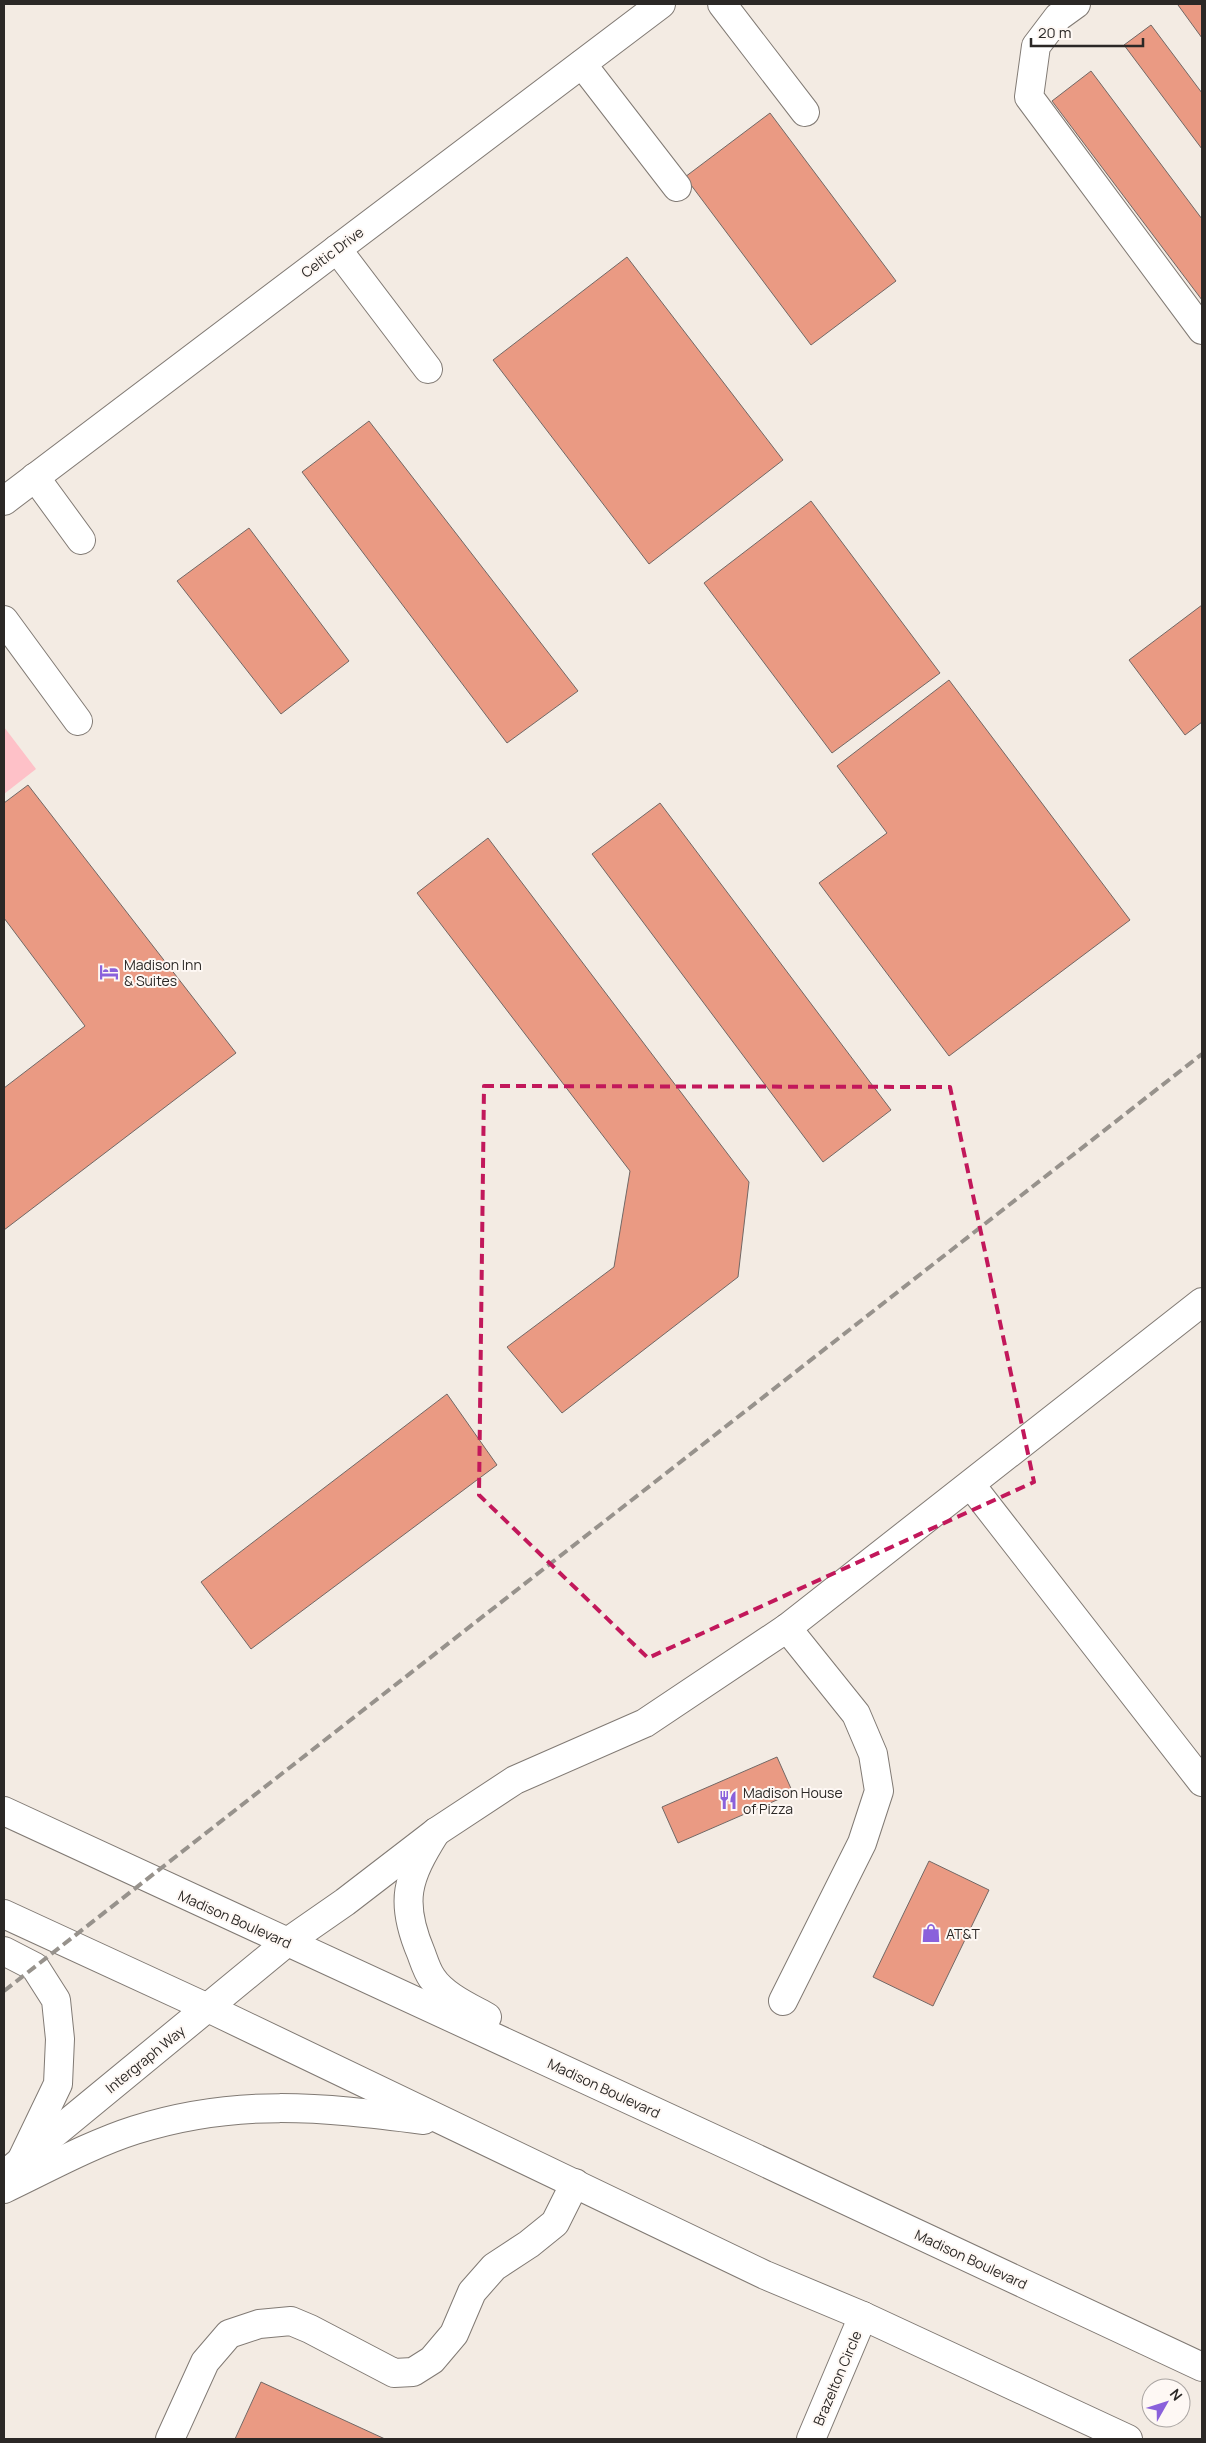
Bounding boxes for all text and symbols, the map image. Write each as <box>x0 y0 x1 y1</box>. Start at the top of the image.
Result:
scale bar <box>1031 15 1144 47</box>
text: 20 m <box>1038 22 1071 43</box>
street label: Celtic Drive <box>297 222 367 282</box>
place label: Madison Inn & Suites <box>124 955 202 990</box>
hotel icon: Madison Inn & Suites <box>98 961 120 983</box>
place label: Madison House of Pizza <box>743 1783 843 1818</box>
restaurant icon: Madison House of Pizza <box>717 1789 739 1811</box>
street label: Madison Boulevard <box>175 1886 295 1952</box>
shop icon: AT&T <box>920 1922 942 1944</box>
place label: AT&T <box>946 1924 981 1943</box>
street label: Intergraph Way <box>101 2021 189 2097</box>
street label: Madison Boulevard <box>545 2054 663 2122</box>
street label: Madison Boulevard <box>912 2225 1030 2293</box>
street label: Brazelton Circle <box>808 2328 866 2428</box>
north arrow <box>1141 2378 1191 2428</box>
text: N <box>1166 2385 1187 2404</box>

